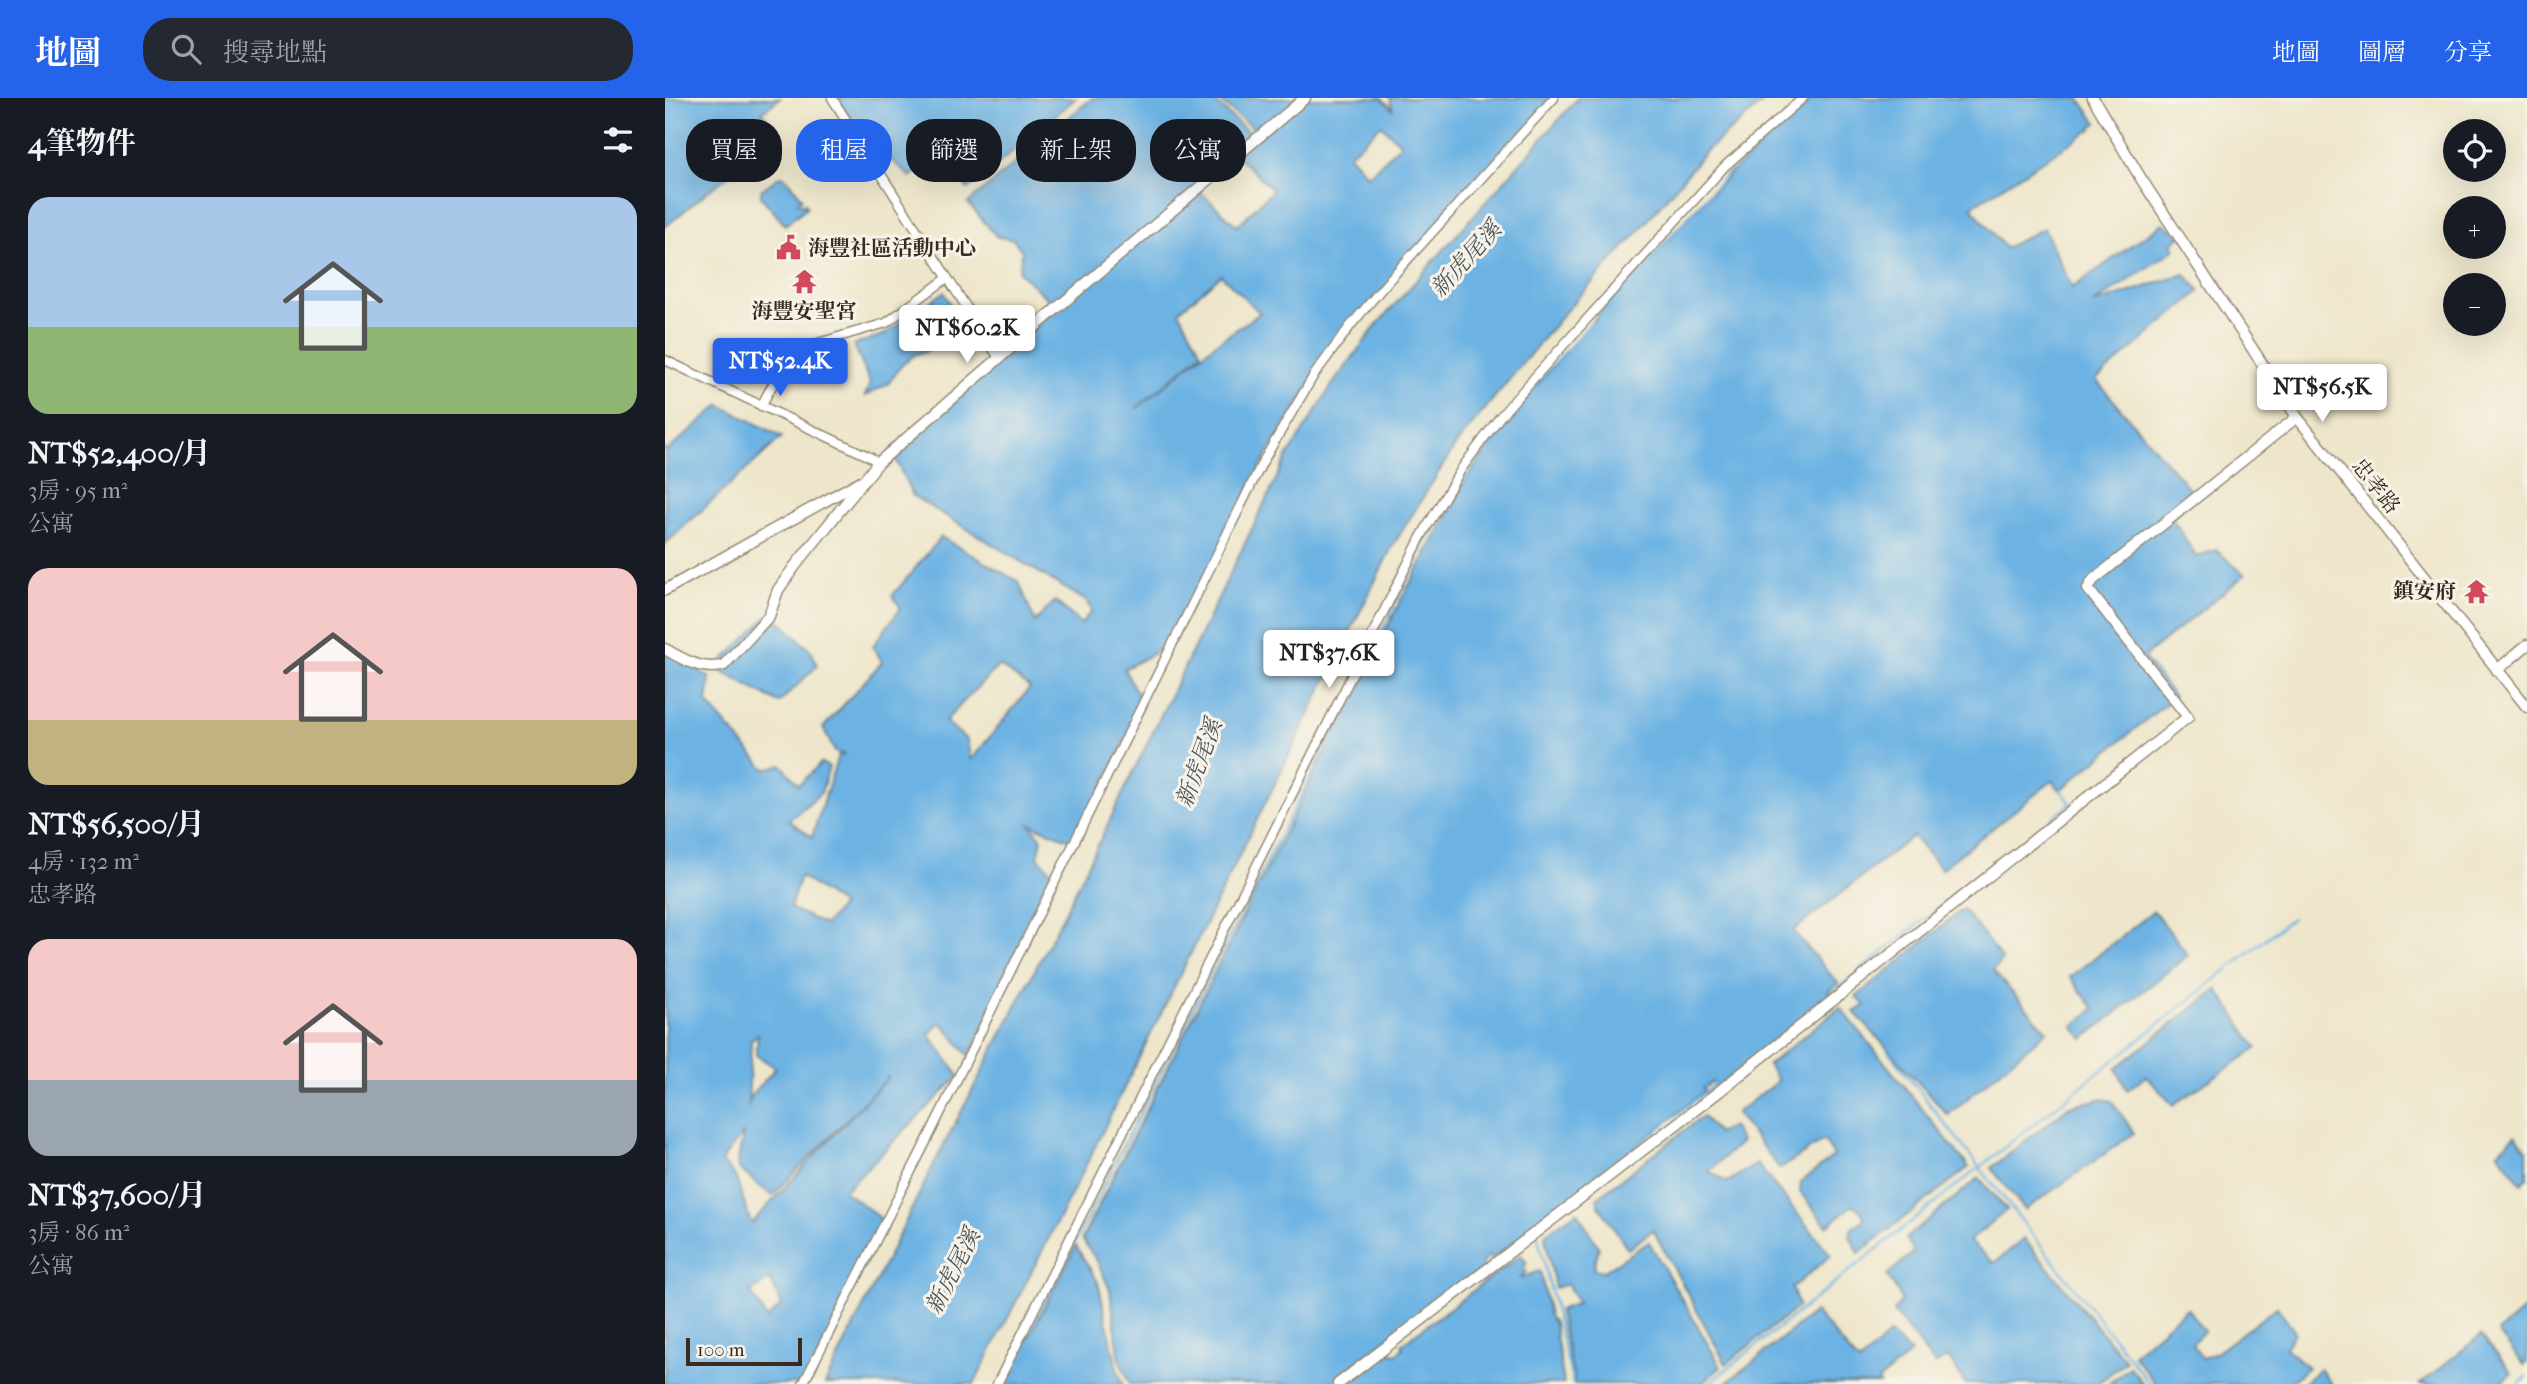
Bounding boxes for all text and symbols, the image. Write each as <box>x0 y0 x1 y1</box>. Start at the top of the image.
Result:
search box <box>143 18 633 81</box>
icon: search <box>167 30 205 68</box>
text: 地圖 <box>35 34 101 73</box>
text: 搜尋地點 <box>223 37 327 68</box>
text: 地圖 <box>2272 38 2320 66</box>
text: 圖層 <box>2358 38 2406 66</box>
text: 分享 <box>2444 38 2492 66</box>
chip: 買屋 <box>686 119 782 182</box>
chip: 租屋 <box>796 119 892 182</box>
chip: 篩選 <box>906 119 1002 182</box>
chip: 新上架 <box>1016 119 1136 182</box>
chip: 公寓 <box>1150 119 1246 182</box>
map controls <box>2443 119 2506 336</box>
button: locate <box>2443 119 2506 182</box>
icon: filters <box>599 121 637 159</box>
text: 4筆物件 <box>28 126 136 161</box>
button: + <box>2443 196 2506 259</box>
water label: 新虎尾溪 <box>1425 214 1509 302</box>
public building icon: 海豐社區活動中心 <box>774 234 802 262</box>
place label: 海豐社區活動中心 <box>808 236 976 260</box>
icon: home <box>270 243 396 369</box>
temple icon: 海豐安聖宮 <box>790 268 818 296</box>
button: − <box>2443 273 2506 336</box>
place label: 海豐安聖宮 <box>752 299 857 323</box>
pin: NT$60.2K <box>895 306 1039 365</box>
text: NT$60.2K <box>915 314 1019 341</box>
pin: NT$52.4K <box>708 338 852 398</box>
text: NT$52.4K <box>729 347 831 374</box>
pin: NT$56.5K <box>2250 364 2394 424</box>
text: NT$56.5K <box>2273 373 2371 400</box>
text: NT$52,400/月 <box>28 436 211 471</box>
street label: 忠孝路 <box>2347 454 2405 518</box>
text: 3房 · 95 m² <box>28 477 127 504</box>
text: 公寓 <box>28 510 74 537</box>
temple icon: 鎮安府 <box>2462 577 2490 605</box>
place label: 鎮安府 <box>2393 579 2456 603</box>
icon: home <box>270 614 396 740</box>
pin: NT$37.6K <box>1257 630 1401 690</box>
text: NT$37.6K <box>1279 639 1379 666</box>
water label: 新虎尾溪 <box>1171 712 1228 811</box>
text: NT$56,500/月 <box>28 807 205 842</box>
text: 4房 · 132 m² <box>28 848 139 875</box>
text: 忠孝路 <box>28 881 97 908</box>
icon: home <box>270 985 396 1111</box>
text: NT$37,600/月 <box>28 1178 206 1213</box>
text: 3房 · 86 m² <box>28 1219 130 1246</box>
water label: 新虎尾溪 <box>920 1221 987 1318</box>
text: 公寓 <box>28 1252 74 1279</box>
scale bar <box>686 1335 801 1367</box>
text: 100 m <box>697 1339 745 1361</box>

